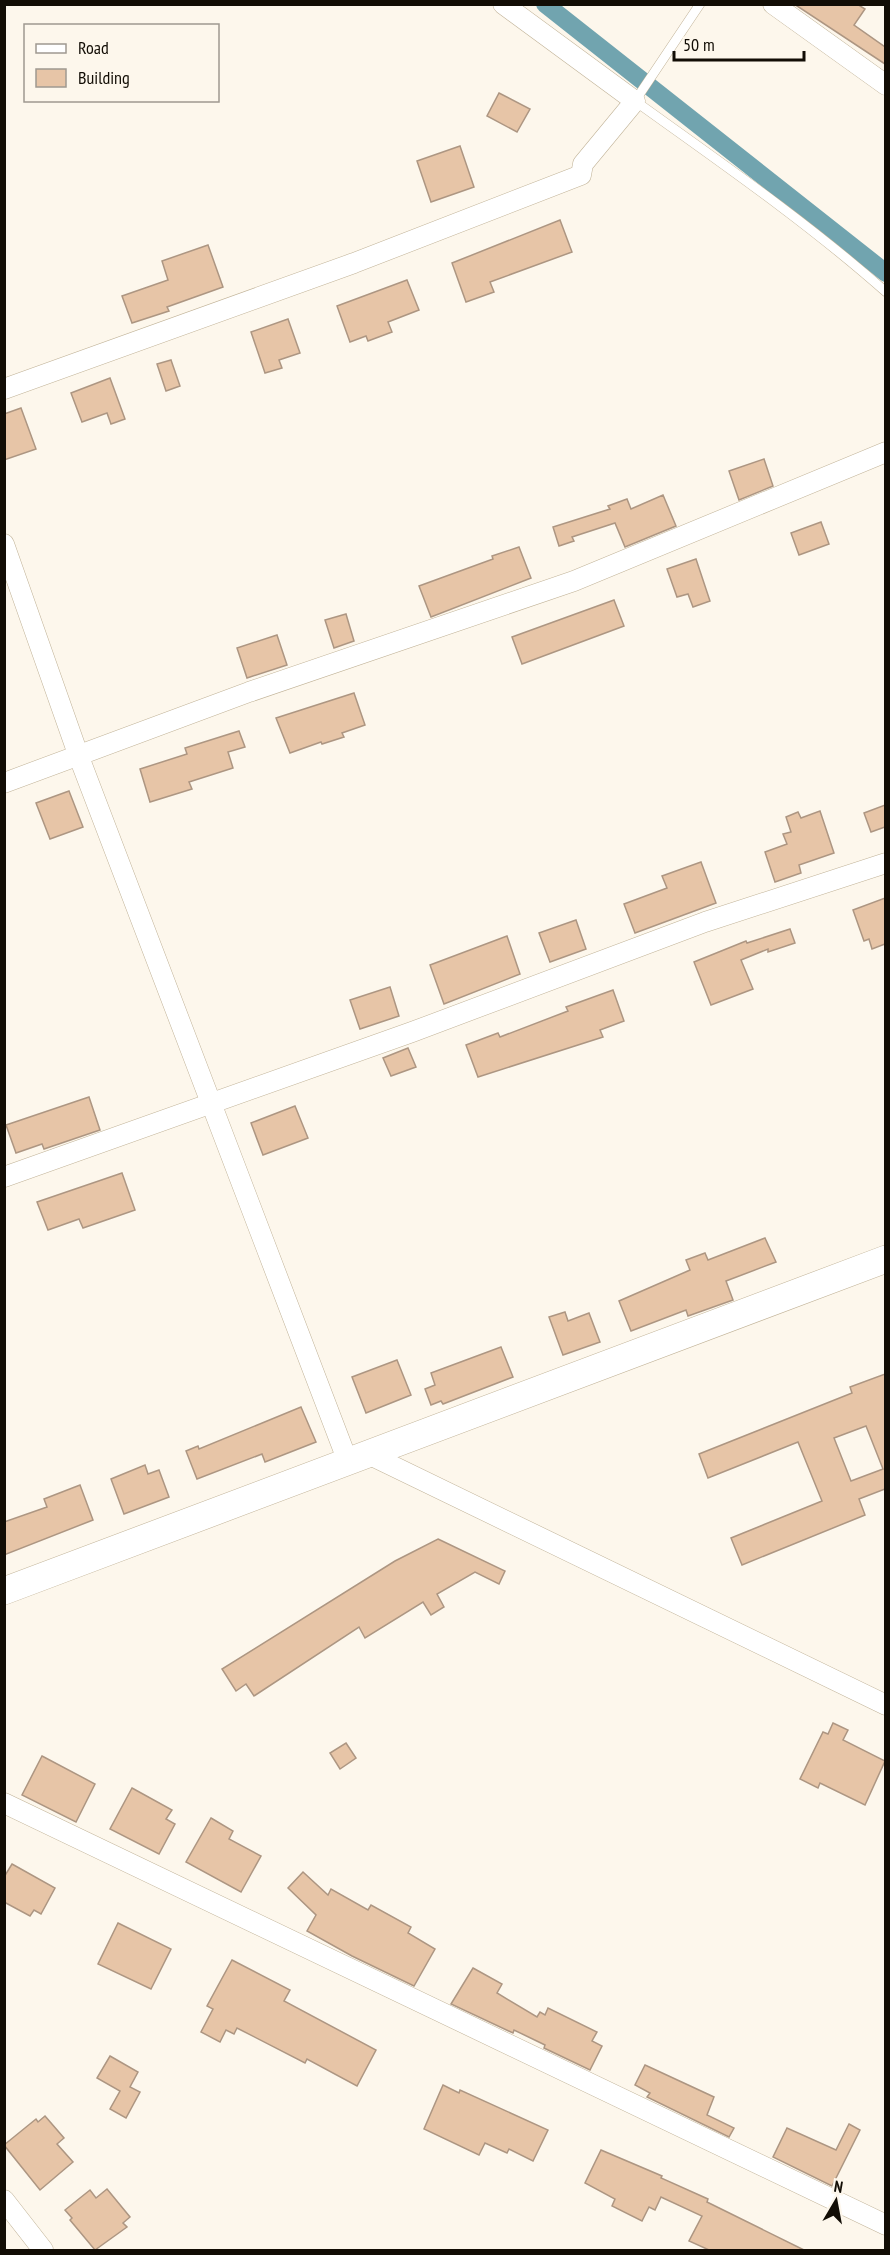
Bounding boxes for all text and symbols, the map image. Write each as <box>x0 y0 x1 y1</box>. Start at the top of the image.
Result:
legend <box>24 24 219 102</box>
scale bar <box>674 24 804 62</box>
text: 50 m <box>683 33 715 56</box>
text: Road <box>78 36 109 59</box>
text: Building <box>78 66 130 89</box>
north arrow <box>806 2171 866 2231</box>
text: N <box>833 2176 845 2197</box>

